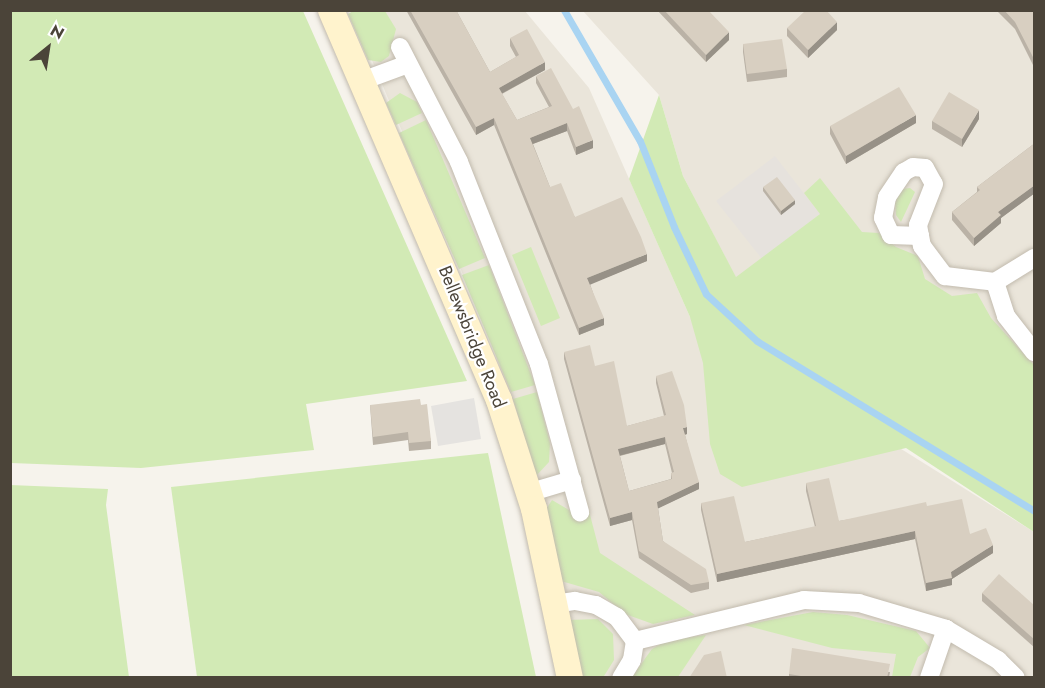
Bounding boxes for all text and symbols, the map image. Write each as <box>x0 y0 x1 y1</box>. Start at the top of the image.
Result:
north arrow <box>18 18 78 78</box>
text: N <box>46 19 69 45</box>
street label: Bellewsbridge Road <box>434 263 510 411</box>

